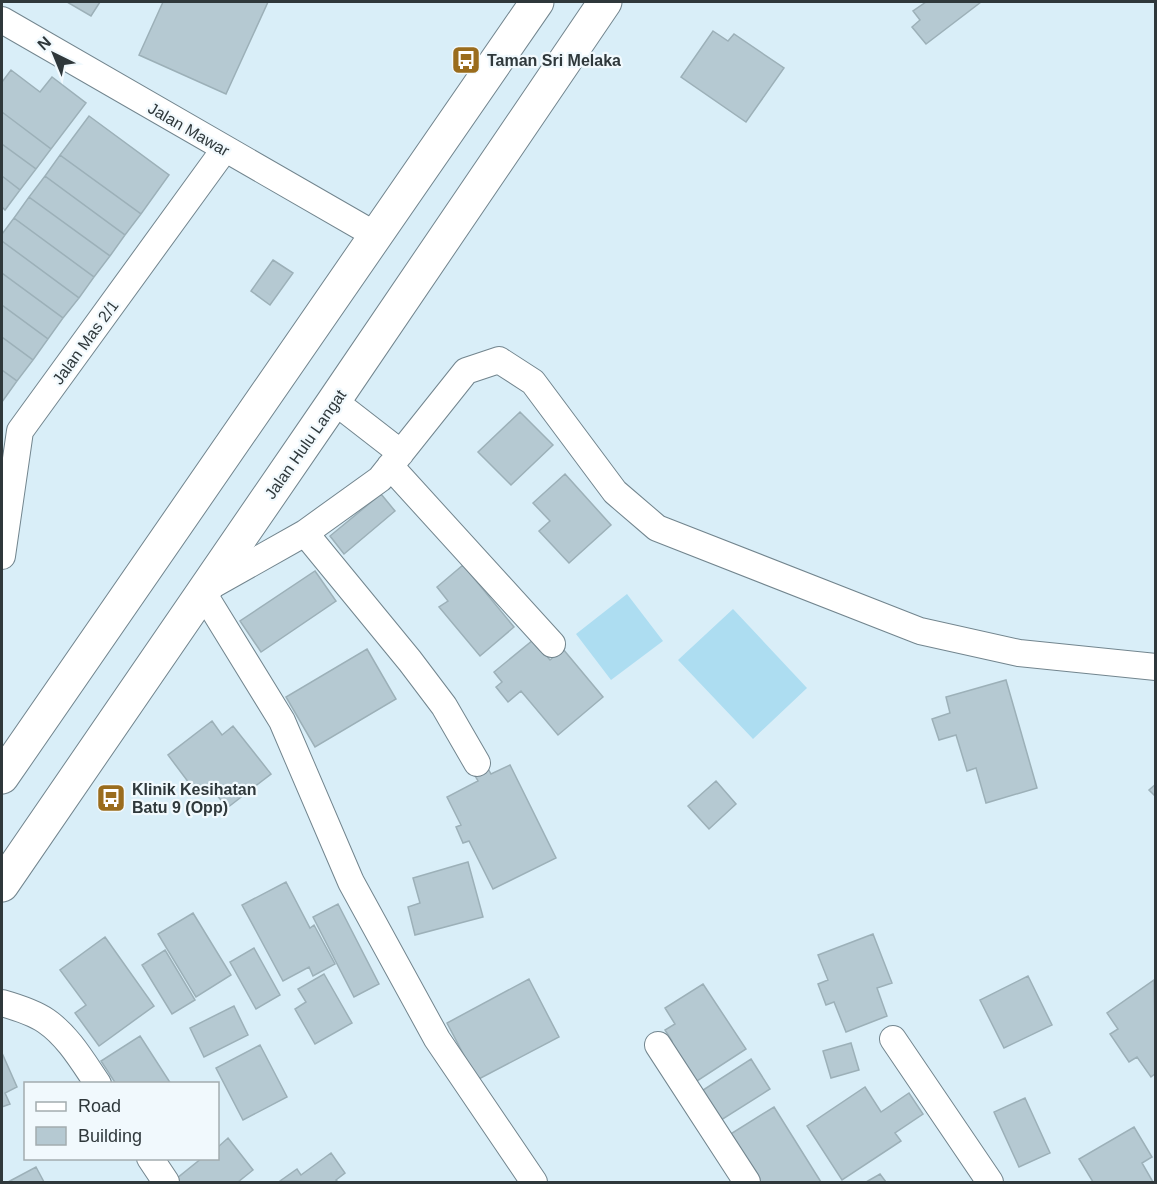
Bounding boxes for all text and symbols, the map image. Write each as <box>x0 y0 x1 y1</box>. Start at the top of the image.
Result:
north arrow <box>24 24 84 84</box>
text: N <box>34 33 54 54</box>
bus stop icon: Taman Sri Melaka <box>450 44 482 76</box>
place label: Taman Sri Melaka <box>487 52 621 69</box>
street label: Jalan Mawar <box>145 99 233 160</box>
street label: Jalan Mas 2/1 <box>49 297 122 388</box>
street label: Jalan Hulu Langat <box>261 386 350 502</box>
place label: Klinik Kesihatan Batu 9 (Opp) <box>132 781 256 816</box>
bus stop icon: Klinik Kesihatan Batu 9 (Opp) <box>95 782 127 814</box>
legend <box>24 1082 219 1160</box>
text: Road <box>78 1096 121 1116</box>
text: Building <box>78 1126 142 1146</box>

